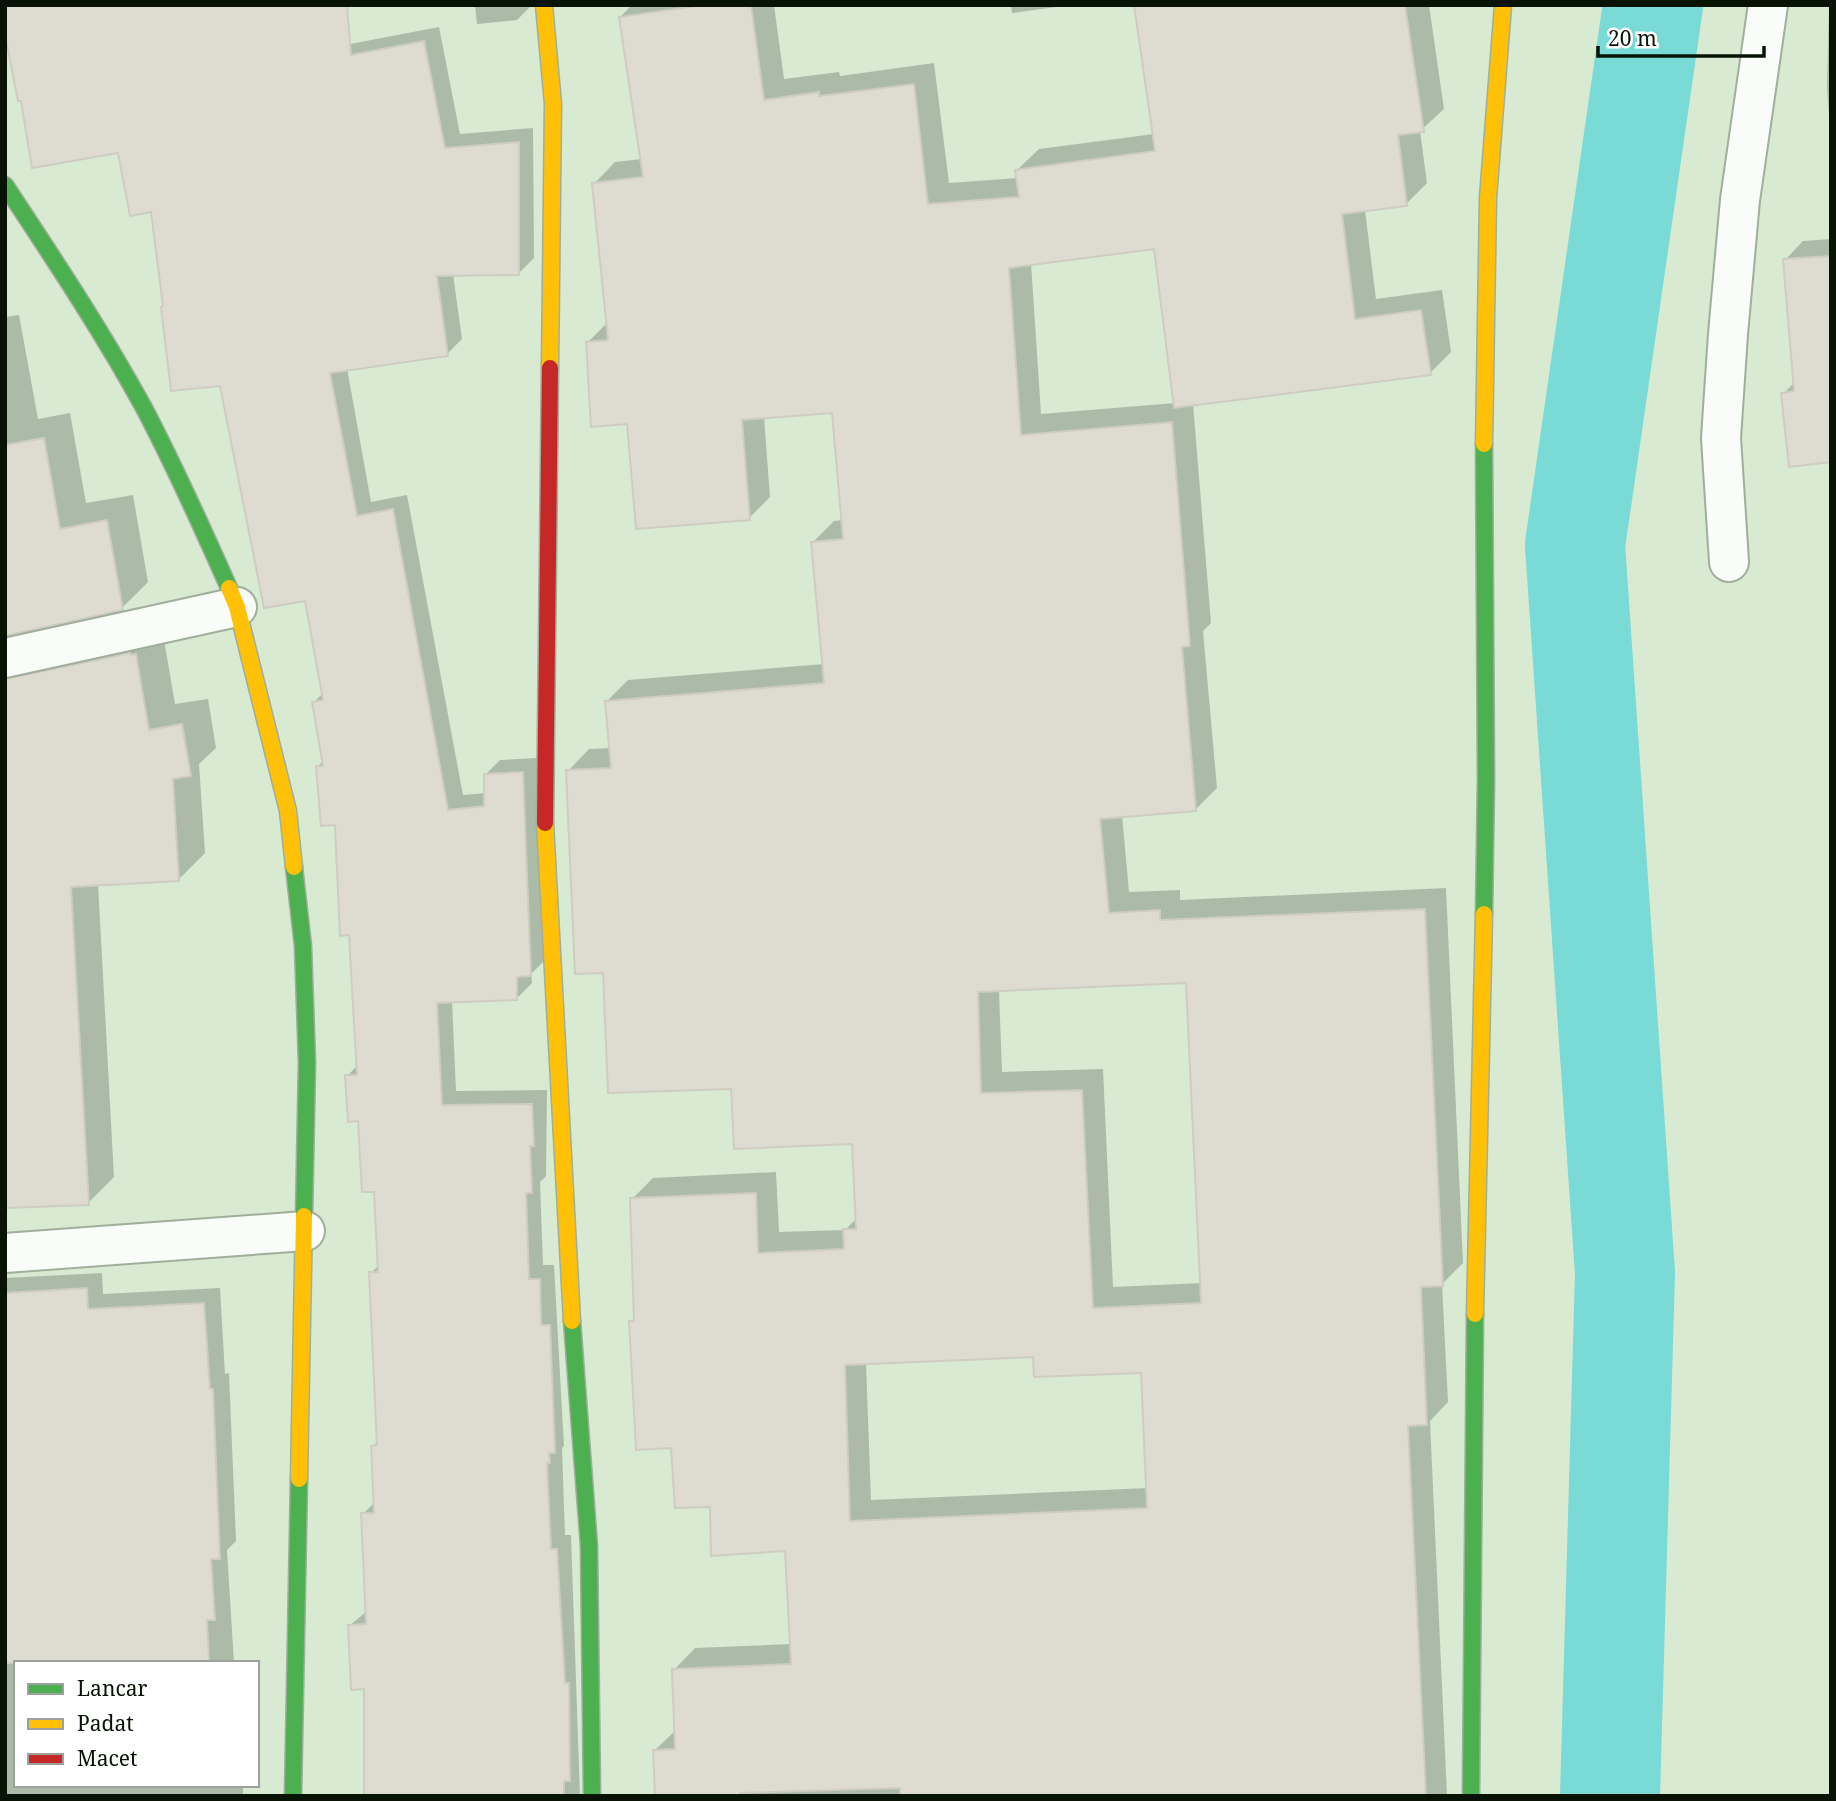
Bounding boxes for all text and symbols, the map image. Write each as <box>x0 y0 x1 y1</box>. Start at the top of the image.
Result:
scale bar <box>1598 14 1764 58</box>
text: 20 m <box>1608 24 1657 52</box>
legend <box>14 1661 259 1787</box>
text: Lancar <box>77 1674 148 1702</box>
text: Padat <box>77 1709 134 1737</box>
text: Macet <box>77 1744 137 1772</box>

